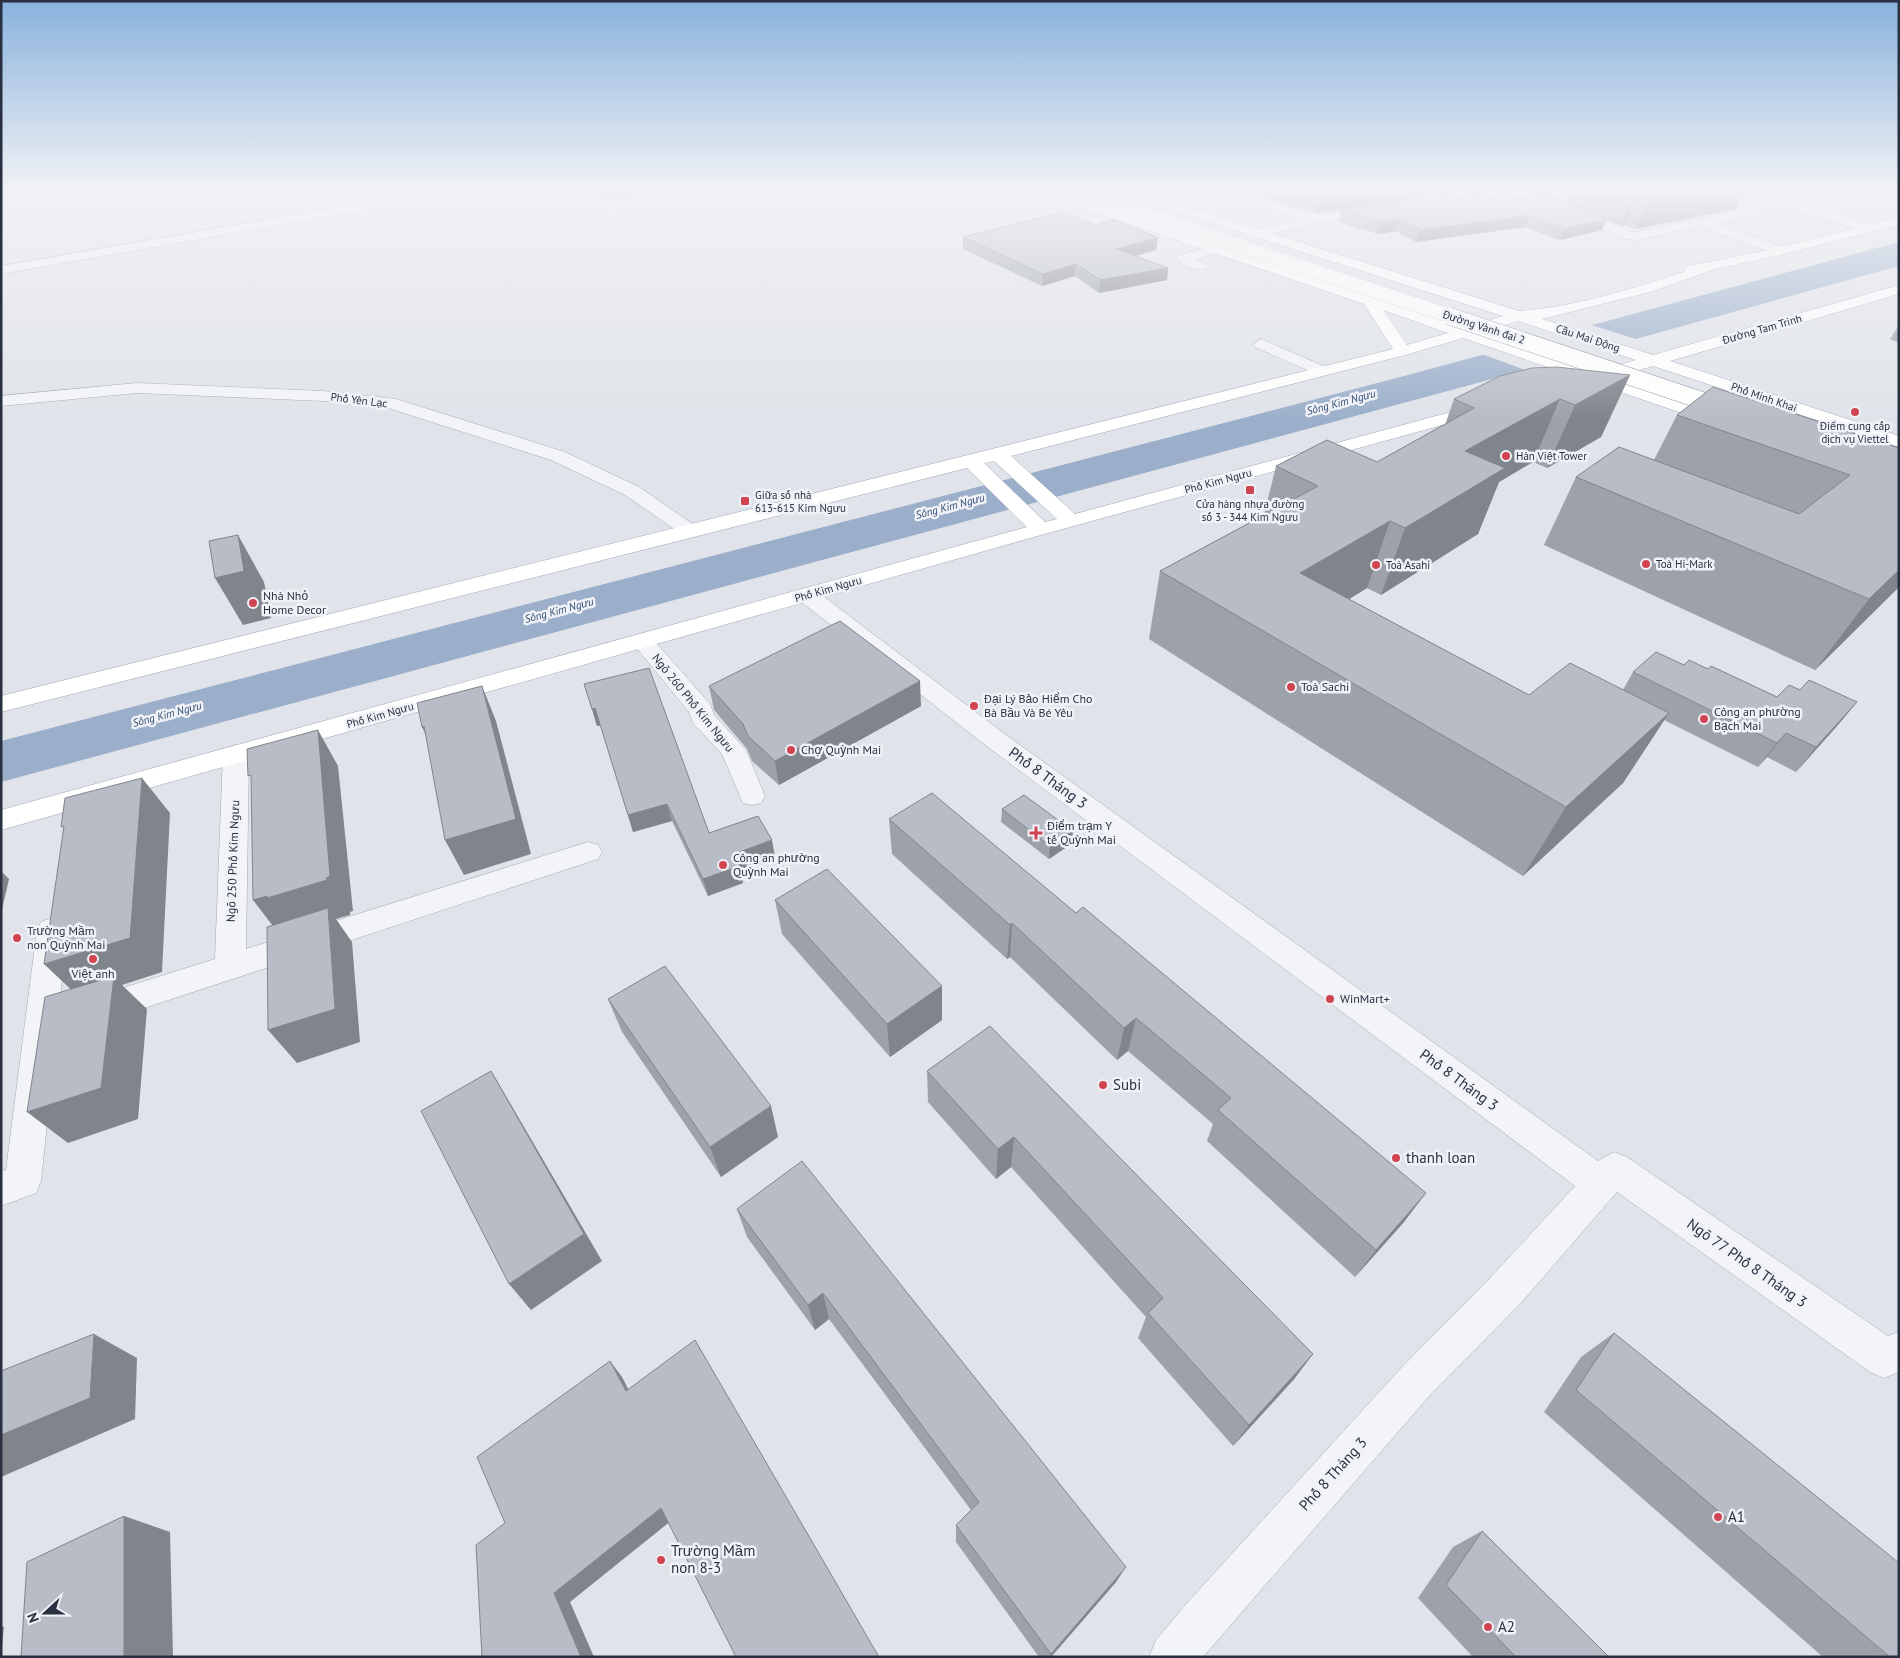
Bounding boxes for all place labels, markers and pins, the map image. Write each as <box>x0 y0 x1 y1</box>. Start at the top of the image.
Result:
marker: Điểm cung cấp dịch vụ Viettel <box>1849 406 1861 418</box>
place label: Điểm cung cấp dịch vụ Viettel <box>1819 419 1890 446</box>
place label: Hàn Việt Tower <box>1516 449 1587 463</box>
marker: Hàn Việt Tower <box>1500 450 1512 462</box>
marker: Cửa hàng nhựa đường số 3 - 344 Kim Ngưu <box>1244 484 1256 496</box>
place label: Giữa số nhà 613-615 Kim Ngưu <box>755 488 846 515</box>
marker: Giữa số nhà 613-615 Kim Ngưu <box>739 495 751 507</box>
place label: Cửa hàng nhựa đường số 3 - 344 Kim Ngưu <box>1196 497 1304 524</box>
place label: Toà Hi-Mark <box>1656 557 1713 571</box>
place label: Toà Asahi <box>1386 558 1430 572</box>
marker: Toà Hi-Mark <box>1640 558 1652 570</box>
marker: Toà Asahi <box>1370 559 1382 571</box>
place label: Nhà Nhỏ Home Decor <box>263 588 326 617</box>
marker: Nhà Nhỏ Home Decor <box>247 597 259 609</box>
place label: Toà Sachi <box>1301 679 1349 694</box>
marker: Toà Sachi <box>1285 681 1297 693</box>
place label: Đại Lý Bảo Hiểm Cho Bà Bầu Và Bé Yêu <box>983 691 1092 720</box>
marker: Đại Lý Bảo Hiểm Cho Bà Bầu Và Bé Yêu <box>968 700 980 712</box>
place label: Công an phường Bạch Mai <box>1714 704 1801 733</box>
marker: Công an phường Bạch Mai <box>1698 713 1710 725</box>
place label: Chợ Quỳnh Mai <box>801 742 881 757</box>
marker: Chợ Quỳnh Mai <box>785 744 797 756</box>
place label: Điểm trạm Y tế Quỳnh Mai <box>1046 818 1116 847</box>
marker: Điểm trạm Y tế Quỳnh Mai <box>1029 826 1043 840</box>
place label: Công an phường Quỳnh Mai <box>733 850 820 879</box>
marker: Công an phường Quỳnh Mai <box>717 859 729 871</box>
place label: Trường Mầm non Quỳnh Mai <box>27 923 105 952</box>
marker: Trường Mầm non Quỳnh Mai <box>11 932 23 944</box>
marker: Việt anh <box>87 953 99 965</box>
place label: Việt anh <box>70 966 115 981</box>
place label: WinMart+ <box>1340 991 1390 1006</box>
marker: WinMart+ <box>1324 993 1336 1005</box>
place label: Subi <box>1113 1075 1141 1094</box>
marker: Subi <box>1097 1079 1109 1091</box>
place label: thanh loan <box>1406 1148 1475 1167</box>
marker: thanh loan <box>1390 1152 1402 1164</box>
place label: A1 <box>1728 1507 1745 1526</box>
marker: A1 <box>1712 1511 1724 1523</box>
place label: Trường Mầm non 8-3 <box>671 1541 755 1577</box>
marker: Trường Mầm non 8-3 <box>655 1554 667 1566</box>
place label: A2 <box>1498 1617 1515 1636</box>
marker: A2 <box>1482 1621 1494 1633</box>

